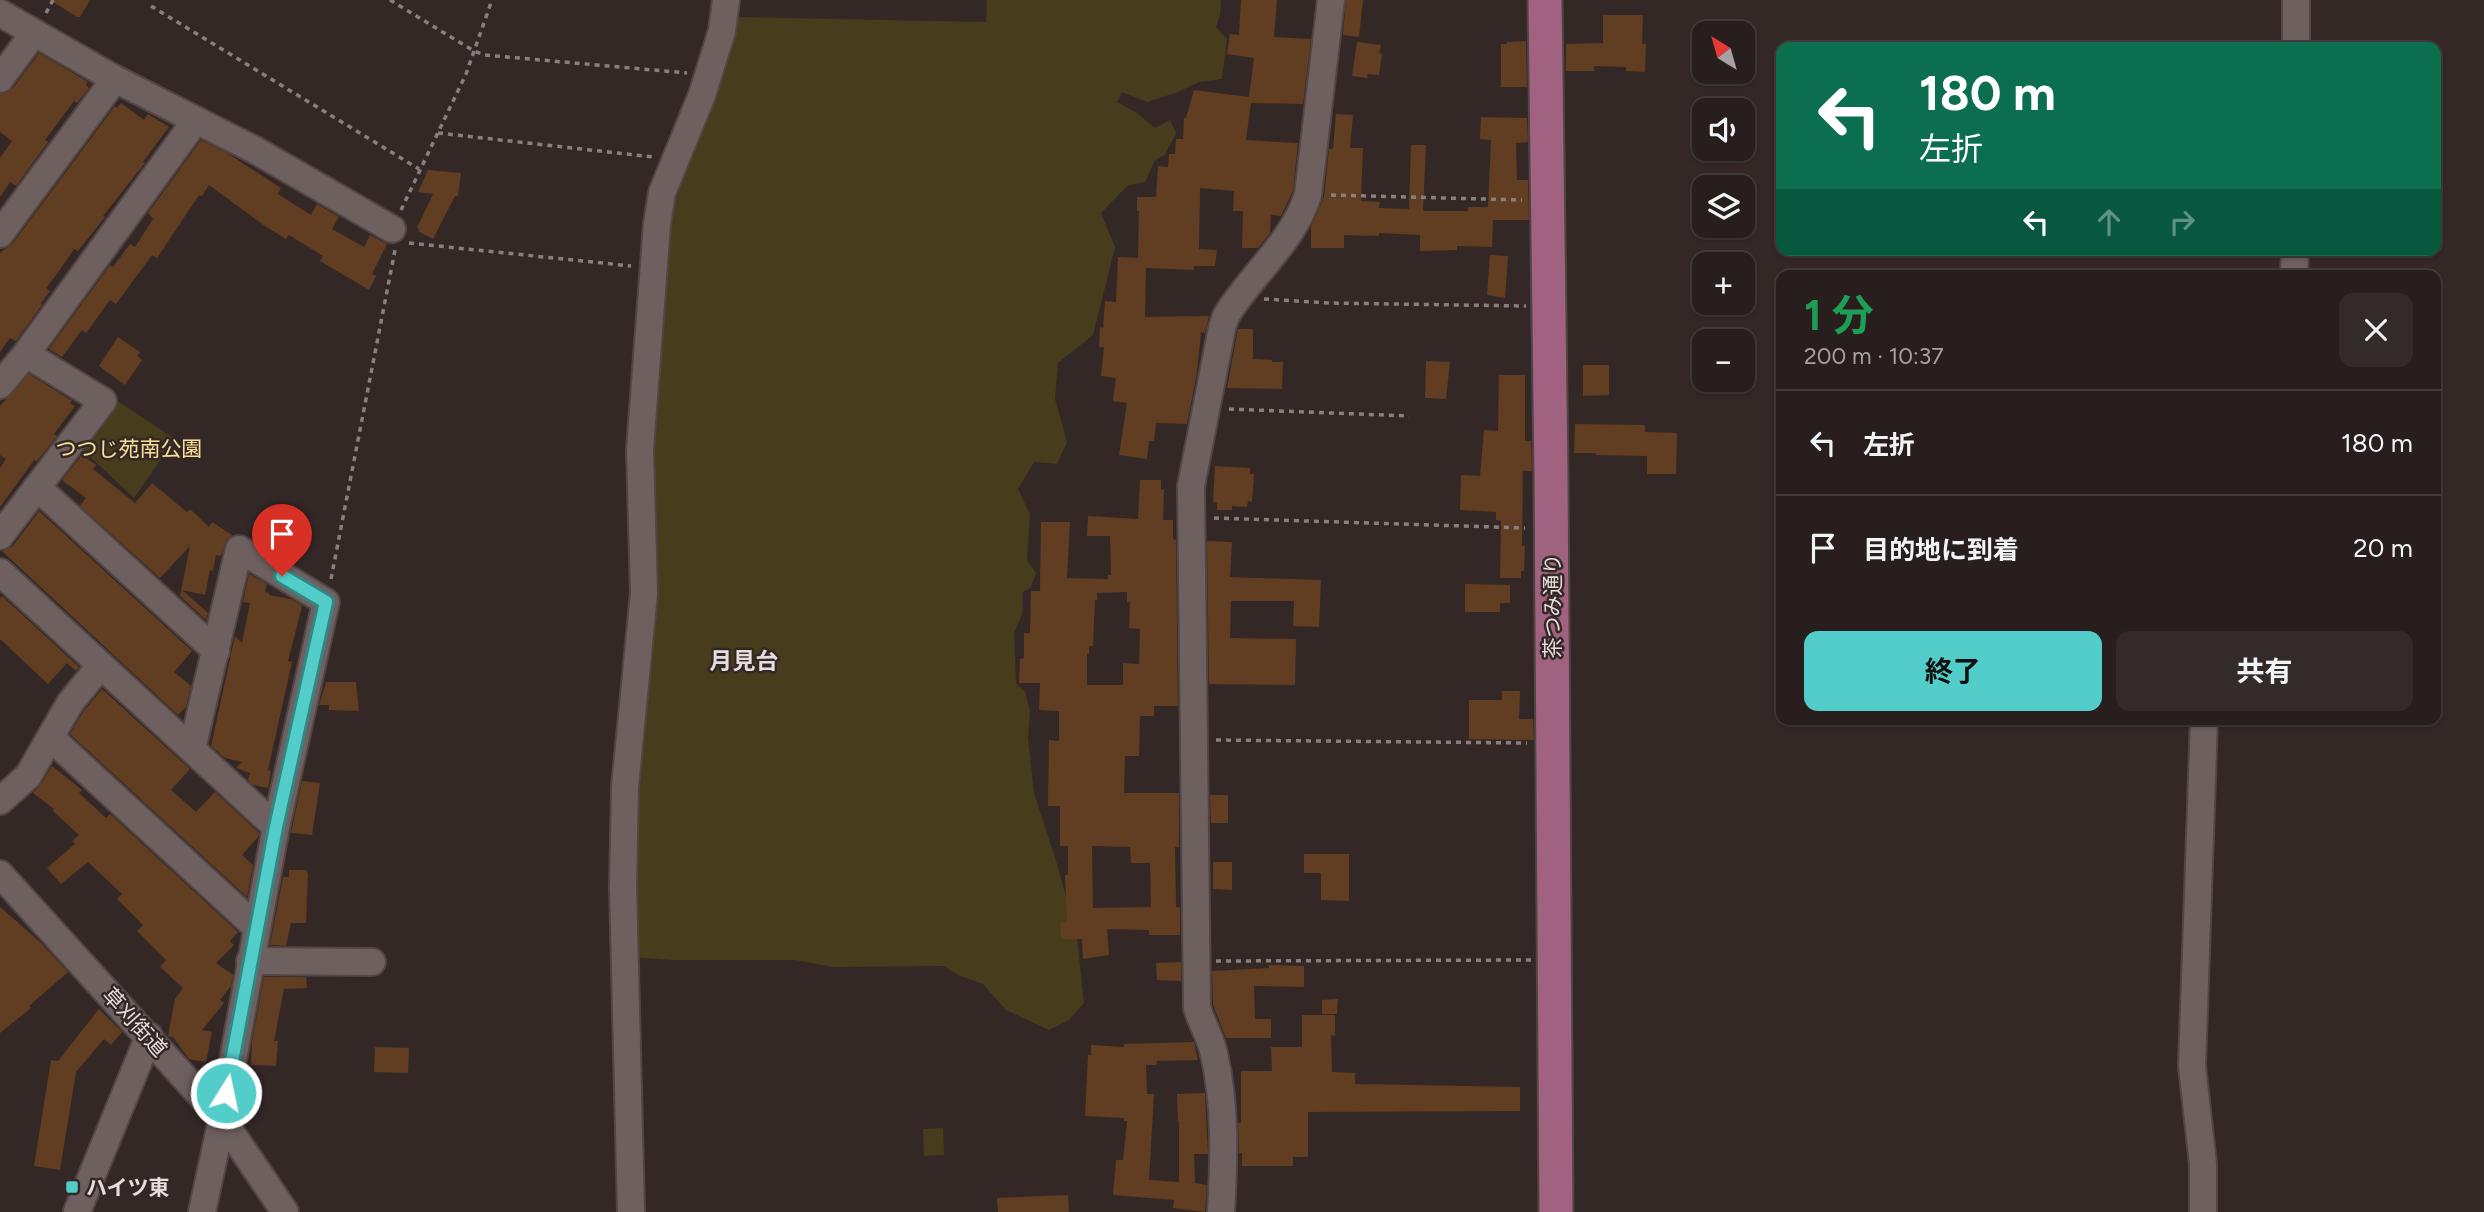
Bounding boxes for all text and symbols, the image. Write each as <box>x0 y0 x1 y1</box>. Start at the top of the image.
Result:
north arrow <box>1692 21 1755 84</box>
map controls <box>1692 21 1755 392</box>
text: 180 m <box>1919 63 2056 122</box>
icon: left <box>1804 70 1895 161</box>
button: sound <box>1692 98 1755 161</box>
text: 左折 <box>1919 130 1983 168</box>
button: layers <box>1692 175 1755 238</box>
icon: left <box>2017 203 2055 241</box>
icon: ahead <box>2090 203 2128 241</box>
icon: right <box>2163 203 2201 241</box>
button: + <box>1692 252 1755 315</box>
text: 1 分 <box>1804 290 1874 341</box>
button: close <box>2339 293 2413 367</box>
button: − <box>1692 329 1755 392</box>
text: 200 m · 10:37 <box>1804 342 1944 370</box>
icon: left <box>1804 424 1842 462</box>
text: 180 m <box>2341 427 2413 459</box>
text: 左折 <box>1863 429 1915 461</box>
park label: つつじ苑南公園 <box>56 436 203 461</box>
pin <box>252 504 312 576</box>
icon: arrive <box>263 515 301 553</box>
icon: arrive <box>1804 529 1842 567</box>
text: 20 m <box>2353 532 2413 564</box>
text: 目的地に到着 <box>1863 534 2019 566</box>
street label: 茶つみ通り <box>1540 554 1565 659</box>
button: 終了 <box>1804 631 2102 711</box>
button: 共有 <box>2116 631 2413 711</box>
district label: 月見台 <box>710 647 779 675</box>
street label: 草刈街道 <box>98 982 172 1062</box>
position arrow <box>189 1056 263 1130</box>
place label: ハイツ東 <box>86 1175 170 1200</box>
marker: ハイツ東 <box>64 1179 80 1195</box>

